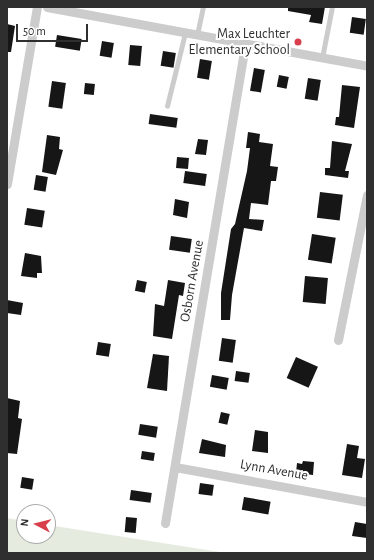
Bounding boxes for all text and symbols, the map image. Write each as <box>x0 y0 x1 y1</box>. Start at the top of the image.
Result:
scale bar <box>18 16 90 42</box>
text: 50 m <box>23 25 46 37</box>
place label: Max Leuchter Elementary School <box>189 26 290 58</box>
marker: Max Leuchter Elementary School <box>293 37 303 47</box>
street label: Osborn Avenue <box>177 239 207 323</box>
street label: Lynn Avenue <box>239 456 309 484</box>
north arrow <box>16 504 56 544</box>
text: N <box>19 518 31 527</box>

